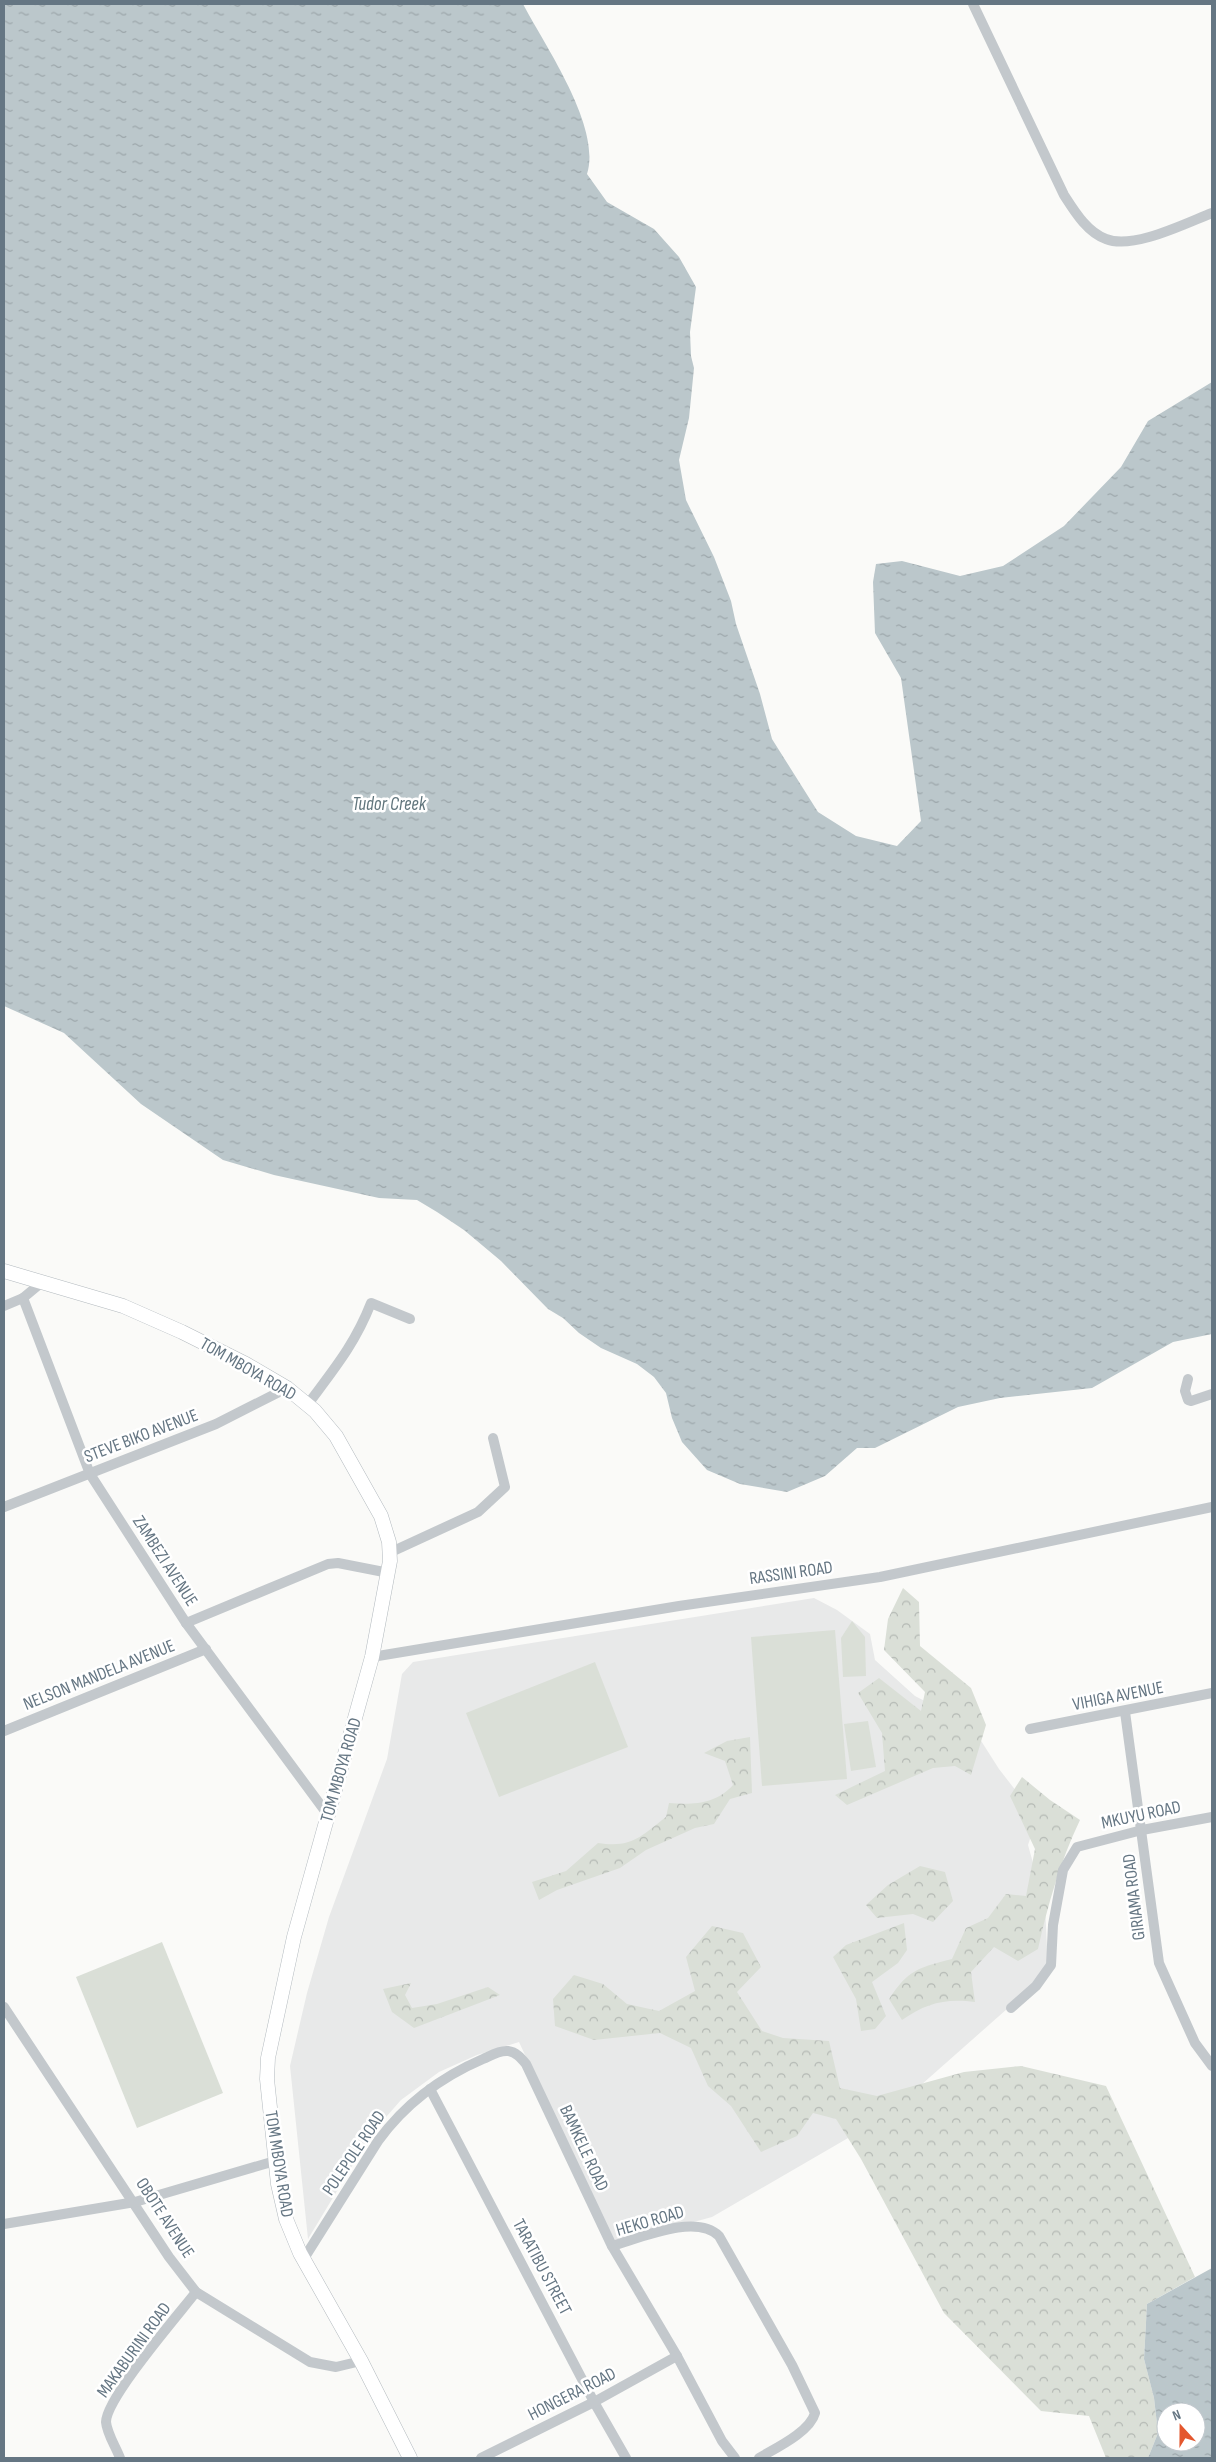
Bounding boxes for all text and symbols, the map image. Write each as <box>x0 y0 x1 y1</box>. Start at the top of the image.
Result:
water label: Tudor Creek <box>352 793 427 816</box>
street label: TOM MBOYA ROAD <box>196 1333 300 1405</box>
street label: STEVE BIKO AVENUE <box>81 1405 201 1467</box>
street label: ZAMBEZI AVENUE <box>128 1512 202 1610</box>
street label: RASSINI ROAD <box>748 1557 834 1589</box>
street label: NELSON MANDELA AVENUE <box>20 1635 178 1715</box>
street label: VIHIGA AVENUE <box>1071 1677 1165 1715</box>
street label: TOM MBOYA ROAD <box>316 1715 366 1825</box>
street label: MKUYU ROAD <box>1099 1796 1183 1834</box>
street label: GIRIAMA ROAD <box>1118 1852 1150 1942</box>
street label: BAMKELE ROAD <box>555 2102 613 2194</box>
street label: POLEPOLE ROAD <box>318 2107 390 2199</box>
street label: TOM MBOYA ROAD <box>260 2109 298 2219</box>
street label: OBOTE AVENUE <box>131 2174 199 2262</box>
street label: HEKO ROAD <box>614 2201 686 2241</box>
street label: TARATIBU STREET <box>508 2216 576 2318</box>
street label: MAKABURINI ROAD <box>92 2298 176 2402</box>
street label: HONGERA ROAD <box>525 2363 619 2425</box>
north arrow <box>1156 2402 1206 2452</box>
text: N <box>1170 2406 1183 2425</box>

